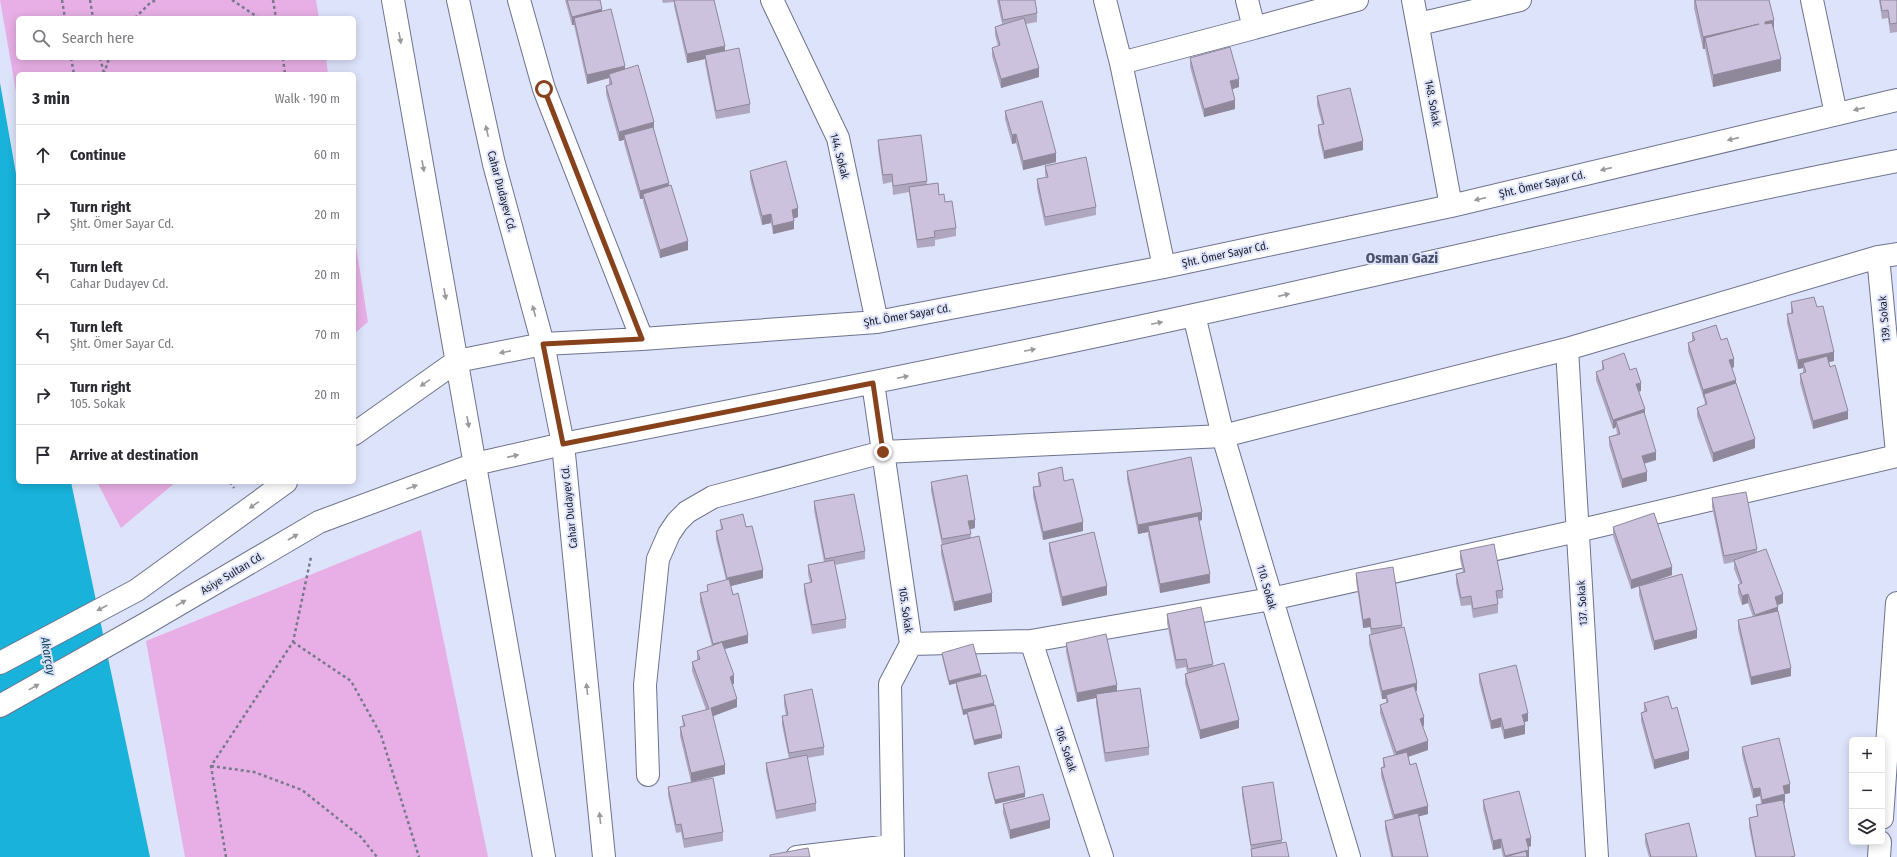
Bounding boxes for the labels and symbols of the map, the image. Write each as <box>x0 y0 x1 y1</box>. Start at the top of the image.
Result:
one-way arrow <box>397 32 403 45</box>
street label: 148. Sokak <box>1422 79 1443 128</box>
route start <box>535 80 553 98</box>
one-way arrow <box>1853 106 1865 112</box>
one-way arrow <box>483 125 489 137</box>
street label: 144. Sokak <box>827 132 852 181</box>
one-way arrow <box>1726 136 1739 142</box>
street label: Cahar Dudayev Cd. <box>484 149 519 233</box>
one-way arrow <box>420 160 426 173</box>
one-way arrow <box>1600 166 1612 172</box>
street label: Şht. Ömer Sayar Cd. <box>1498 168 1586 201</box>
one-way arrow <box>1473 197 1486 203</box>
street label: Şht. Ömer Sayar Cd. <box>1181 239 1269 270</box>
district label: Osman Gazi <box>1366 249 1438 267</box>
one-way arrow <box>443 288 449 301</box>
one-way arrow <box>1278 291 1290 297</box>
street label: 139. Sokak <box>1876 295 1893 342</box>
street label: Şht. Ömer Sayar Cd. <box>863 301 951 330</box>
one-way arrow <box>531 305 537 317</box>
one-way arrow <box>1151 319 1163 325</box>
one-way arrow <box>1024 346 1036 352</box>
one-way arrow <box>499 349 511 355</box>
one-way arrow <box>897 373 909 379</box>
one-way arrow <box>420 379 431 388</box>
one-way arrow <box>465 416 471 429</box>
route end <box>874 443 892 461</box>
one-way arrow <box>507 452 519 458</box>
street label: Cahar Dudayev Cd. <box>559 465 580 549</box>
one-way arrow <box>407 484 419 490</box>
one-way arrow <box>249 500 260 509</box>
one-way arrow <box>287 533 298 540</box>
street label: Asiye Sultan Cd. <box>198 550 266 597</box>
street label: 110. Sokak <box>1254 563 1279 612</box>
street label: 137. Sokak <box>1575 579 1590 626</box>
street label: 105. Sokak <box>896 586 915 635</box>
one-way arrow <box>175 600 187 607</box>
one-way arrow <box>96 605 108 611</box>
water label: Akarçay <box>38 635 58 677</box>
one-way arrow <box>584 683 590 695</box>
one-way arrow <box>28 684 40 690</box>
street label: 106. Sokak <box>1052 725 1079 774</box>
one-way arrow <box>596 812 603 824</box>

